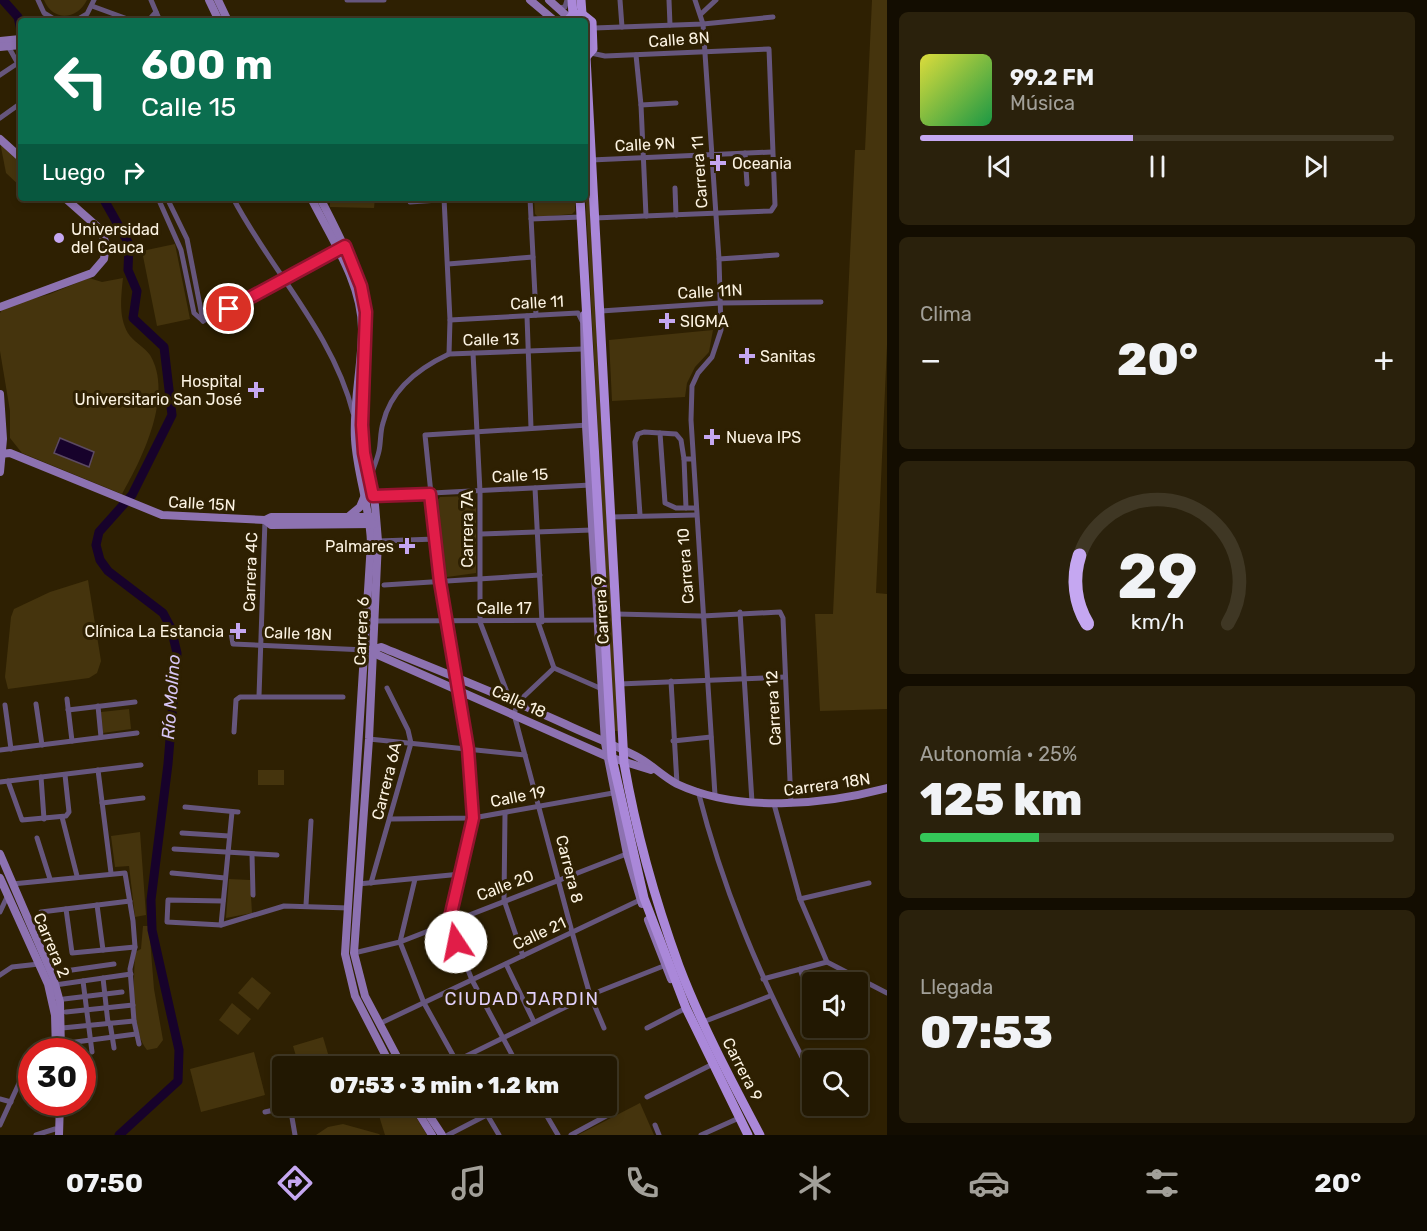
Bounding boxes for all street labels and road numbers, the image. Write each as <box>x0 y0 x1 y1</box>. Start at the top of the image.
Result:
street label: Calle 8N <box>648 28 710 51</box>
street label: Calle 9N <box>614 133 676 156</box>
street label: Carrera 11 <box>687 135 712 209</box>
street label: Calle 11N <box>677 280 743 303</box>
street label: Calle 11 <box>510 292 564 313</box>
street label: Calle 13 <box>463 330 519 349</box>
street label: Calle 15 <box>491 465 549 486</box>
street label: Carrera 7A <box>458 490 477 568</box>
street label: Calle 15N <box>168 492 236 515</box>
street label: Carrera 10 <box>673 527 698 605</box>
street label: Carrera 4C <box>240 532 261 612</box>
street label: Carrera 9 <box>590 575 613 645</box>
street label: Carrera 6 <box>350 596 373 666</box>
street label: Calle 17 <box>476 599 532 618</box>
street label: Calle 18N <box>264 623 332 644</box>
street label: Carrera 12 <box>762 670 785 746</box>
street label: Calle 18 <box>489 681 549 722</box>
street label: Carrera 6A <box>368 740 405 822</box>
street label: Carrera 18N <box>783 769 872 800</box>
street label: Calle 19 <box>489 782 548 811</box>
street label: Carrera 8 <box>552 833 587 905</box>
street label: Calle 20 <box>474 866 536 905</box>
street label: Carrera 2 <box>29 910 74 980</box>
street label: Calle 21 <box>510 913 569 954</box>
street label: Carrera 9 <box>719 1034 767 1104</box>

